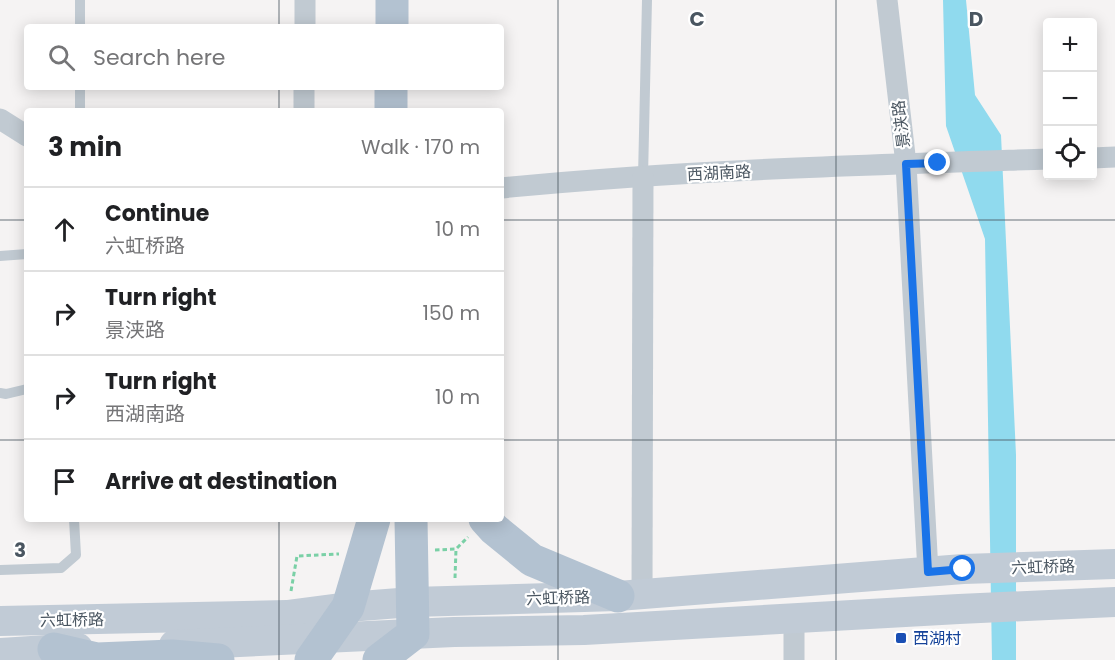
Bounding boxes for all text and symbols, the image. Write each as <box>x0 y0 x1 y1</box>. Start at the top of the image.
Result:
text: C <box>689 5 705 33</box>
text: D <box>969 5 983 33</box>
map controls <box>1043 18 1097 180</box>
button: + <box>1043 18 1097 72</box>
search box <box>24 24 504 90</box>
icon: search <box>45 41 78 74</box>
text: Search here <box>93 42 226 73</box>
button: − <box>1043 72 1097 126</box>
street label: 景浃路 <box>887 99 915 149</box>
button: locate <box>1043 126 1097 180</box>
text: 3 min <box>48 129 122 165</box>
text: Walk · 170 m <box>361 133 480 161</box>
route end <box>924 149 950 175</box>
street label: 西湖南路 <box>686 160 752 186</box>
text: Continue <box>105 198 209 229</box>
icon: ahead <box>48 213 81 246</box>
text: 10 m <box>435 215 480 243</box>
text: 六虹桥路 <box>105 232 185 260</box>
text: Turn right <box>105 282 216 313</box>
icon: right <box>48 297 81 330</box>
text: 150 m <box>423 299 480 327</box>
text: 景浃路 <box>105 316 165 344</box>
text: Turn right <box>105 366 216 397</box>
icon: right <box>48 381 81 414</box>
text: 10 m <box>435 383 480 411</box>
text: 西湖南路 <box>105 400 185 428</box>
icon: arrive <box>48 465 81 498</box>
text: Arrive at destination <box>105 466 337 497</box>
text: 3 <box>14 536 26 564</box>
street label: 六虹桥路 <box>1011 554 1075 580</box>
route start <box>949 555 975 581</box>
street label: 六虹桥路 <box>526 585 590 611</box>
street label: 六虹桥路 <box>40 608 104 632</box>
place label: 西湖村 <box>913 627 961 650</box>
marker: 西湖村 <box>894 631 908 645</box>

